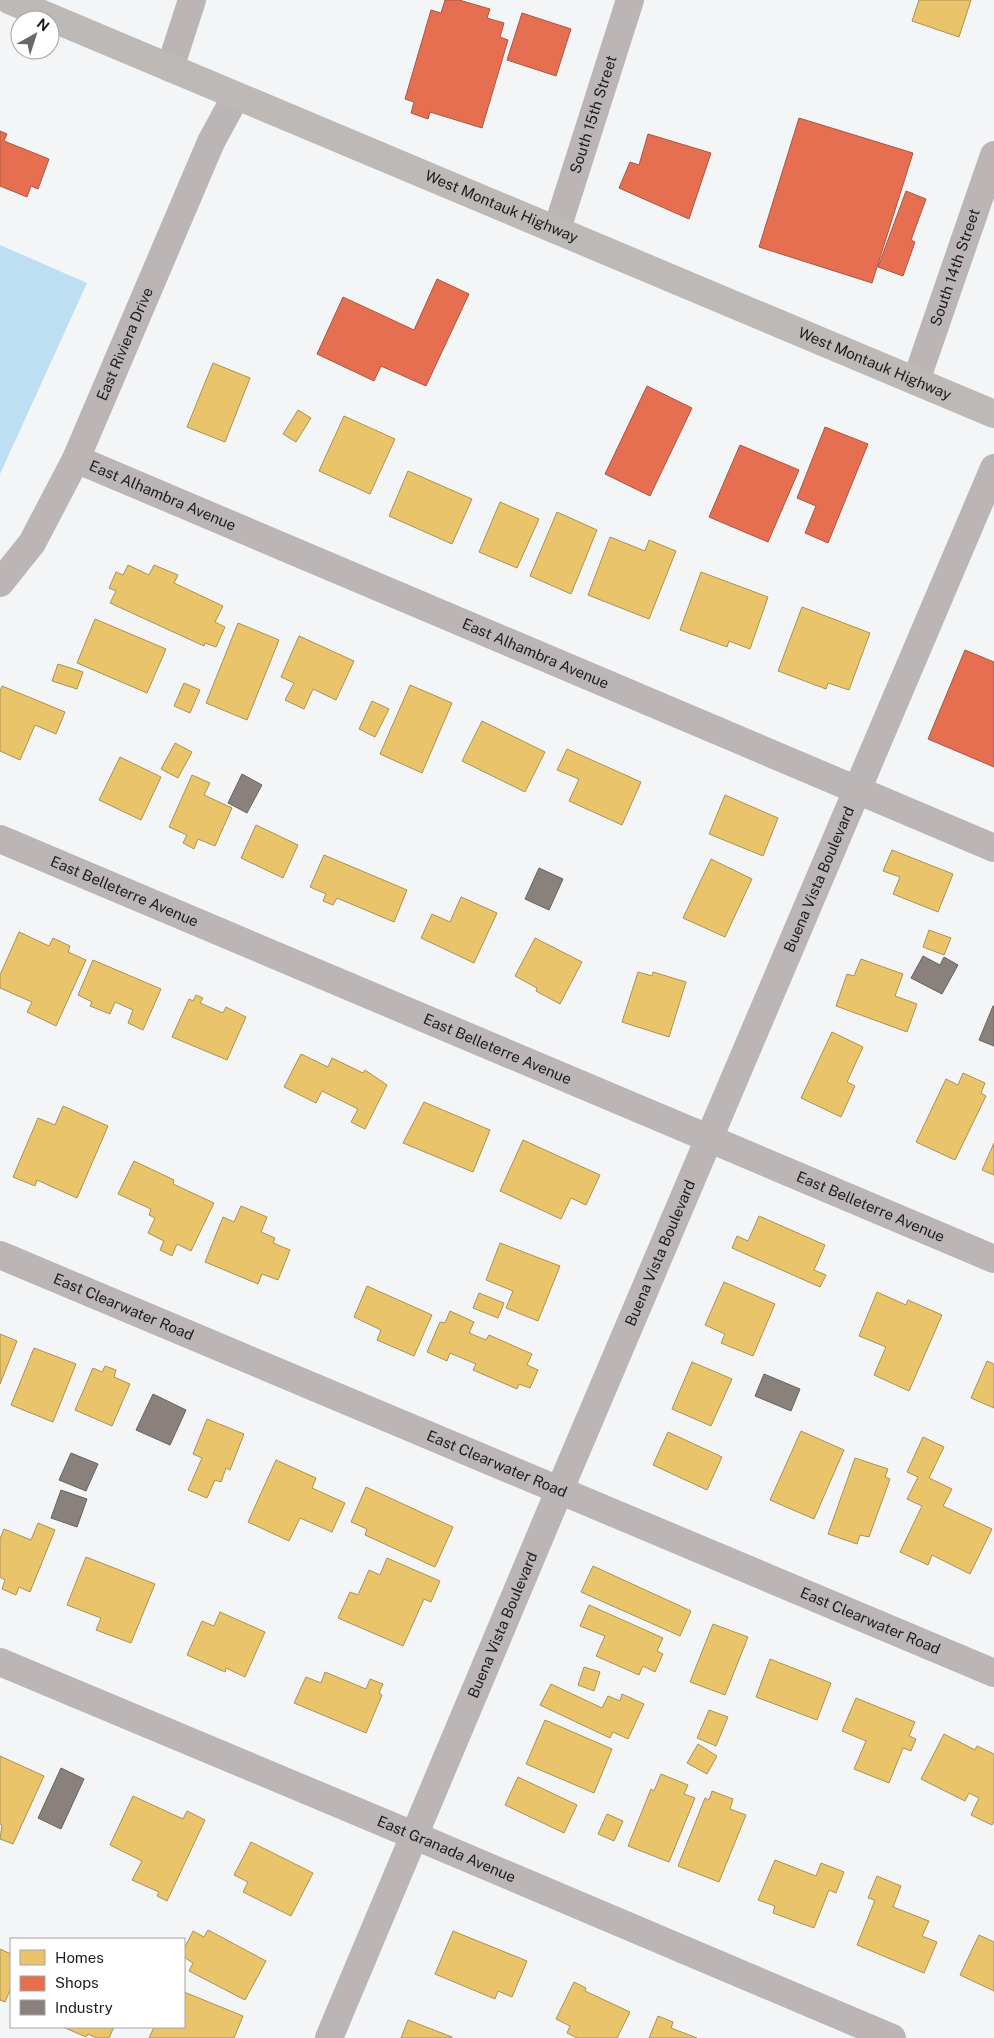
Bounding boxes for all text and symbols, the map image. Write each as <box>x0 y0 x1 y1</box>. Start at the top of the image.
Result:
north arrow <box>10 10 60 60</box>
text: N <box>34 15 52 35</box>
street label: South 15th Street <box>566 53 620 176</box>
street label: West Montauk Highway <box>423 166 581 246</box>
street label: South 14th Street <box>927 206 983 328</box>
street label: East Riviera Drive <box>93 285 156 403</box>
street label: West Montauk Highway <box>796 324 954 403</box>
street label: East Alhambra Avenue <box>87 457 239 534</box>
street label: East Alhambra Avenue <box>460 615 611 692</box>
street label: Buena Vista Boulevard <box>780 804 857 955</box>
street label: East Belleterre Avenue <box>48 852 201 930</box>
street label: East Belleterre Avenue <box>421 1010 574 1087</box>
street label: East Belleterre Avenue <box>794 1168 947 1245</box>
street label: Buena Vista Boulevard <box>621 1177 698 1328</box>
street label: East Clearwater Road <box>51 1269 196 1343</box>
street label: East Clearwater Road <box>424 1426 570 1500</box>
street label: Buena Vista Boulevard <box>464 1549 541 1700</box>
street label: East Clearwater Road <box>798 1583 943 1657</box>
street label: East Granada Avenue <box>375 1812 518 1886</box>
legend <box>10 1938 185 2028</box>
text: Homes <box>55 1949 104 1966</box>
text: Shops <box>55 1974 99 1991</box>
text: Industry <box>55 1999 113 2016</box>

